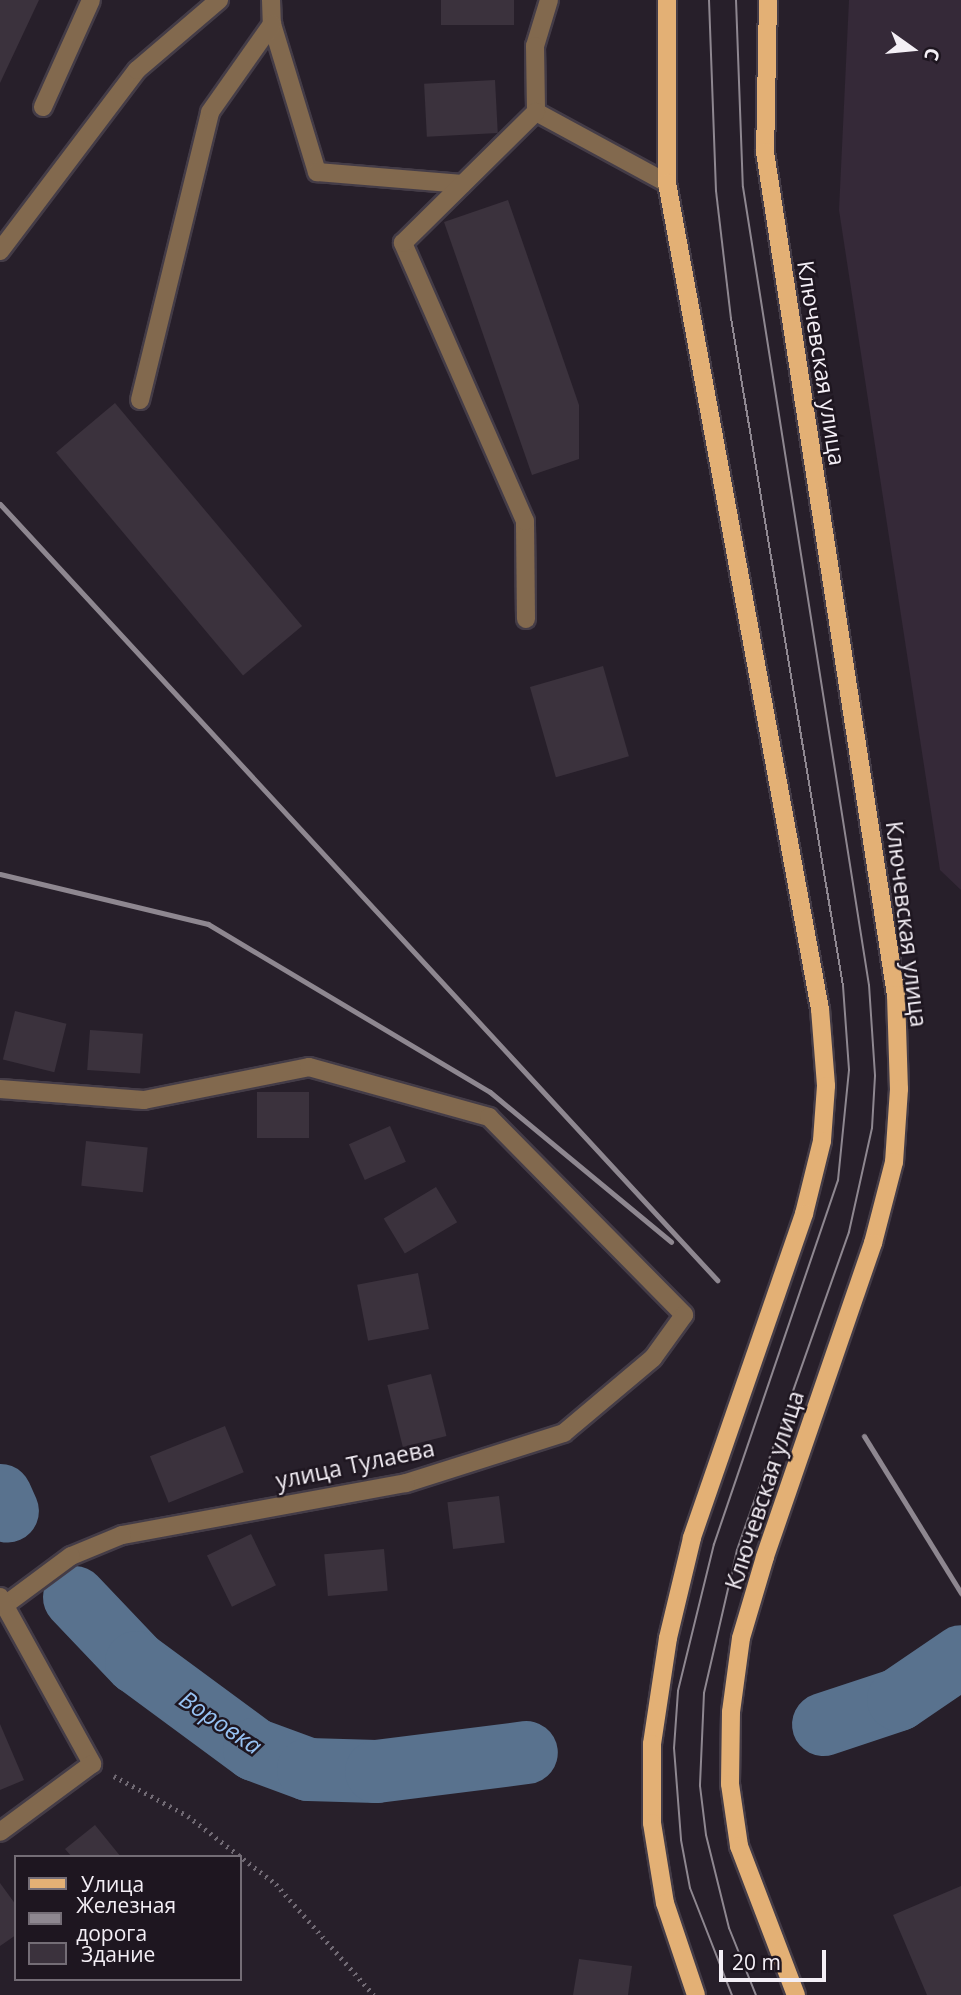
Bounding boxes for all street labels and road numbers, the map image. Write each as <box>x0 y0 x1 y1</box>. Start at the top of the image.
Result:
street label: Ключевская улица <box>792 259 852 467</box>
street label: Ключевская улица <box>881 819 933 1029</box>
street label: Ключевская улица <box>719 1387 809 1593</box>
street label: улица Тулаева <box>273 1434 437 1494</box>

